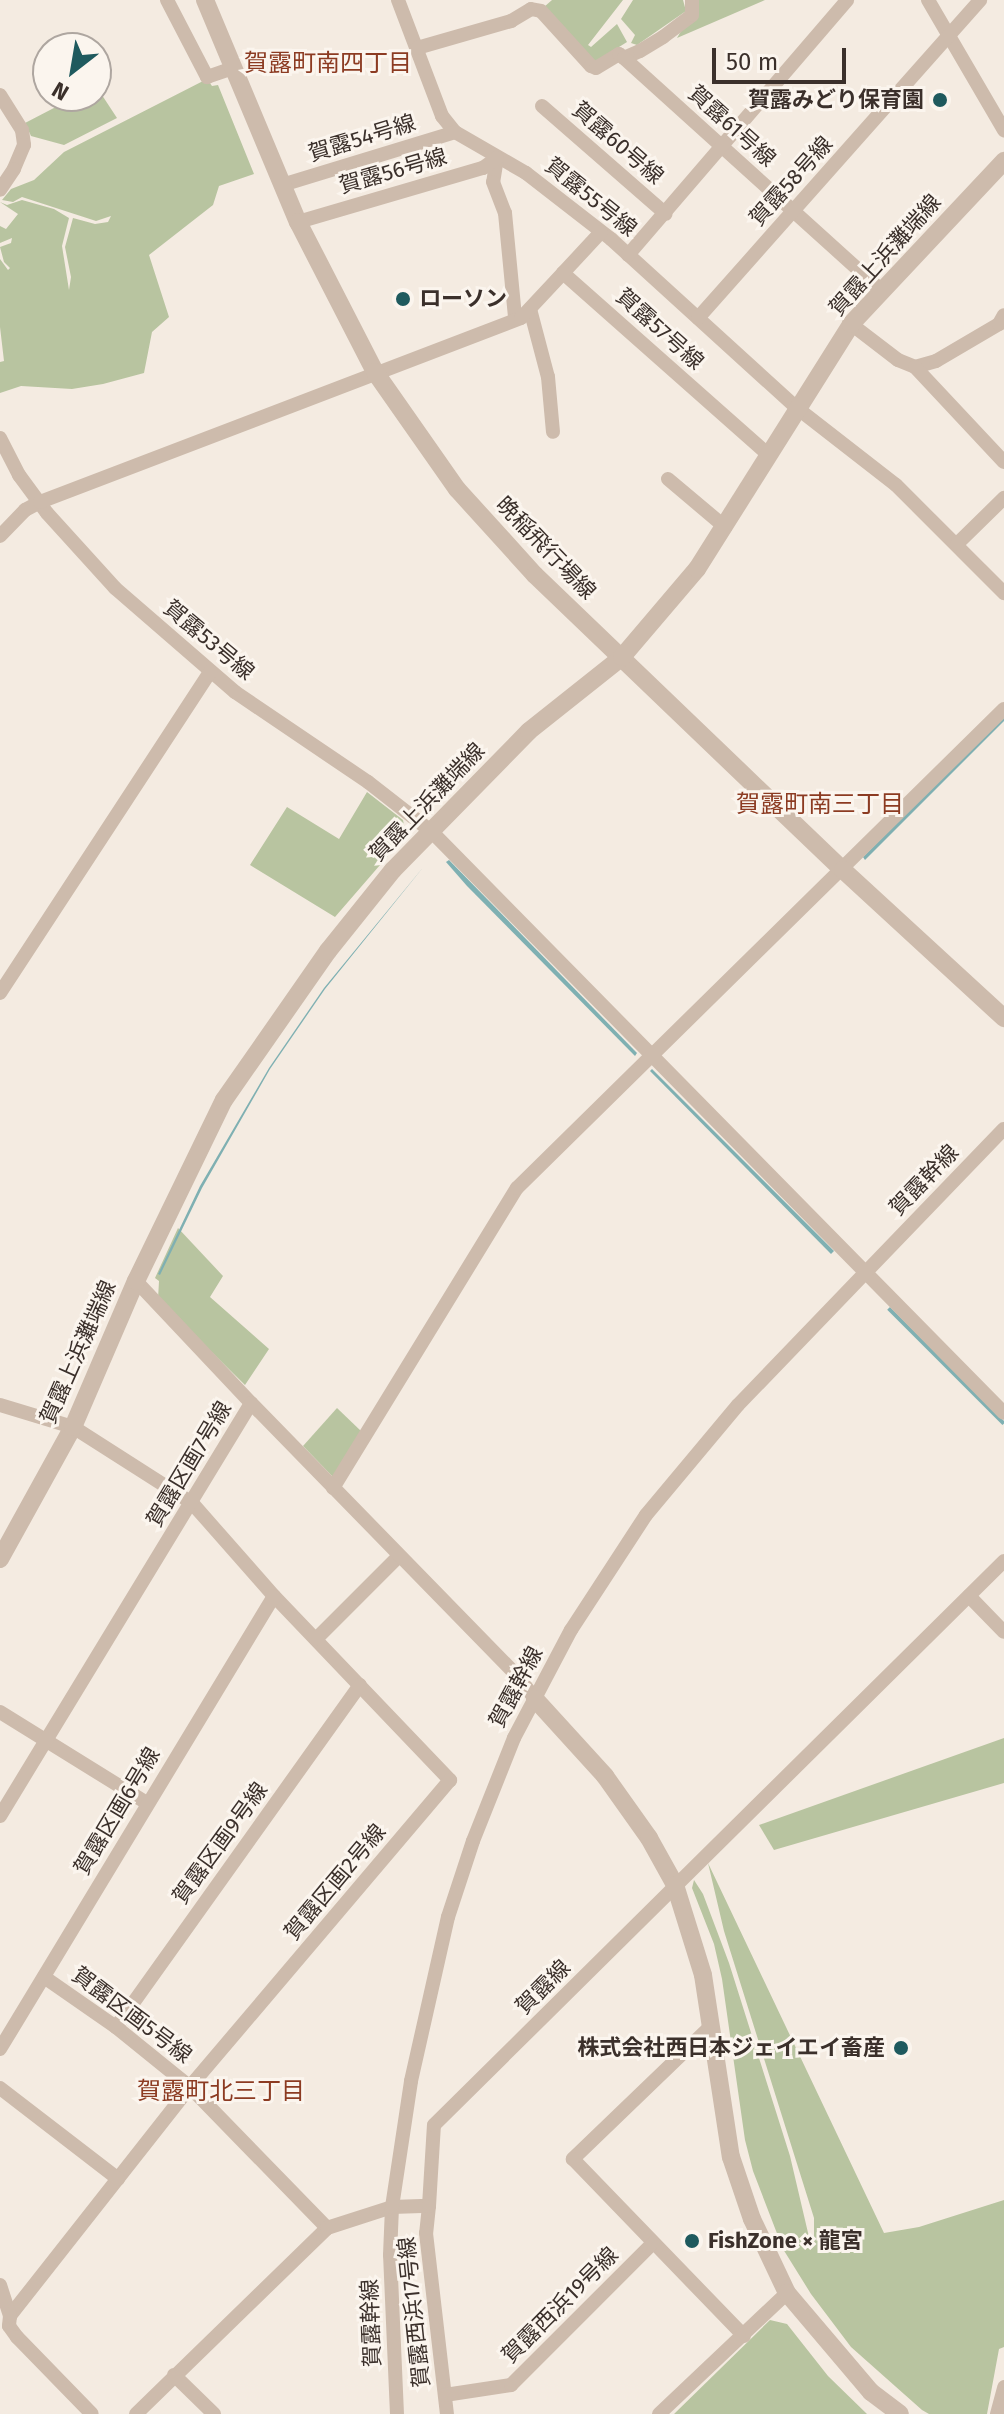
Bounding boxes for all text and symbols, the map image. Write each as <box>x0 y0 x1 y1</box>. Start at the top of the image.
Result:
north arrow <box>32 32 112 112</box>
scale bar <box>716 32 850 82</box>
text: 50 m <box>726 48 778 76</box>
district label: 賀露町南四丁目 <box>244 50 412 78</box>
text: N <box>47 76 74 107</box>
street label: 賀露61号線 <box>683 80 781 172</box>
place label: 賀露みどり保育園 <box>748 87 924 113</box>
marker: 賀露みどり保育園 <box>931 91 949 109</box>
street label: 賀露60号線 <box>567 96 669 190</box>
street label: 賀露54号線 <box>305 109 419 167</box>
street label: 賀露58号線 <box>744 131 838 231</box>
street label: 賀露56号線 <box>336 143 450 199</box>
street label: 賀露55号線 <box>540 152 642 242</box>
street label: 賀露上浜灘端線 <box>824 189 946 321</box>
street label: 賀露57号線 <box>611 283 709 375</box>
place label: ローソン <box>419 286 507 312</box>
marker: ローソン <box>394 290 412 308</box>
street label: 晩稲飛行場線 <box>491 491 601 605</box>
street label: 賀露53号線 <box>158 595 260 685</box>
street label: 賀露上浜灘端線 <box>364 737 490 867</box>
district label: 賀露町南三丁目 <box>736 791 904 819</box>
street label: 賀露幹線 <box>884 1139 964 1221</box>
street label: 賀露上浜灘端線 <box>35 1276 121 1428</box>
street label: 賀露区画7号線 <box>141 1396 237 1532</box>
street label: 賀露幹線 <box>484 1642 548 1732</box>
street label: 賀露区画6号線 <box>69 1743 165 1879</box>
street label: 賀露区画9号線 <box>167 1777 273 1909</box>
street label: 賀露区画2号線 <box>279 1819 391 1945</box>
street label: 賀露線 <box>510 1954 576 2020</box>
street label: 賀露区画5号線 <box>67 1961 197 2069</box>
place label: 株式会社西日本ジェイエイ畜産 <box>577 2035 885 2061</box>
marker: 株式会社西日本ジェイエイ畜産 <box>892 2039 910 2057</box>
district label: 賀露町北三丁目 <box>137 2078 305 2106</box>
place label: FishZone × 龍宮 <box>708 2228 863 2254</box>
marker: FishZone × 龍宮 <box>683 2232 701 2250</box>
street label: 賀露西浜17号線 <box>393 2235 435 2389</box>
street label: 賀露西浜19号線 <box>497 2242 623 2368</box>
street label: 賀露幹線 <box>356 2279 386 2367</box>

